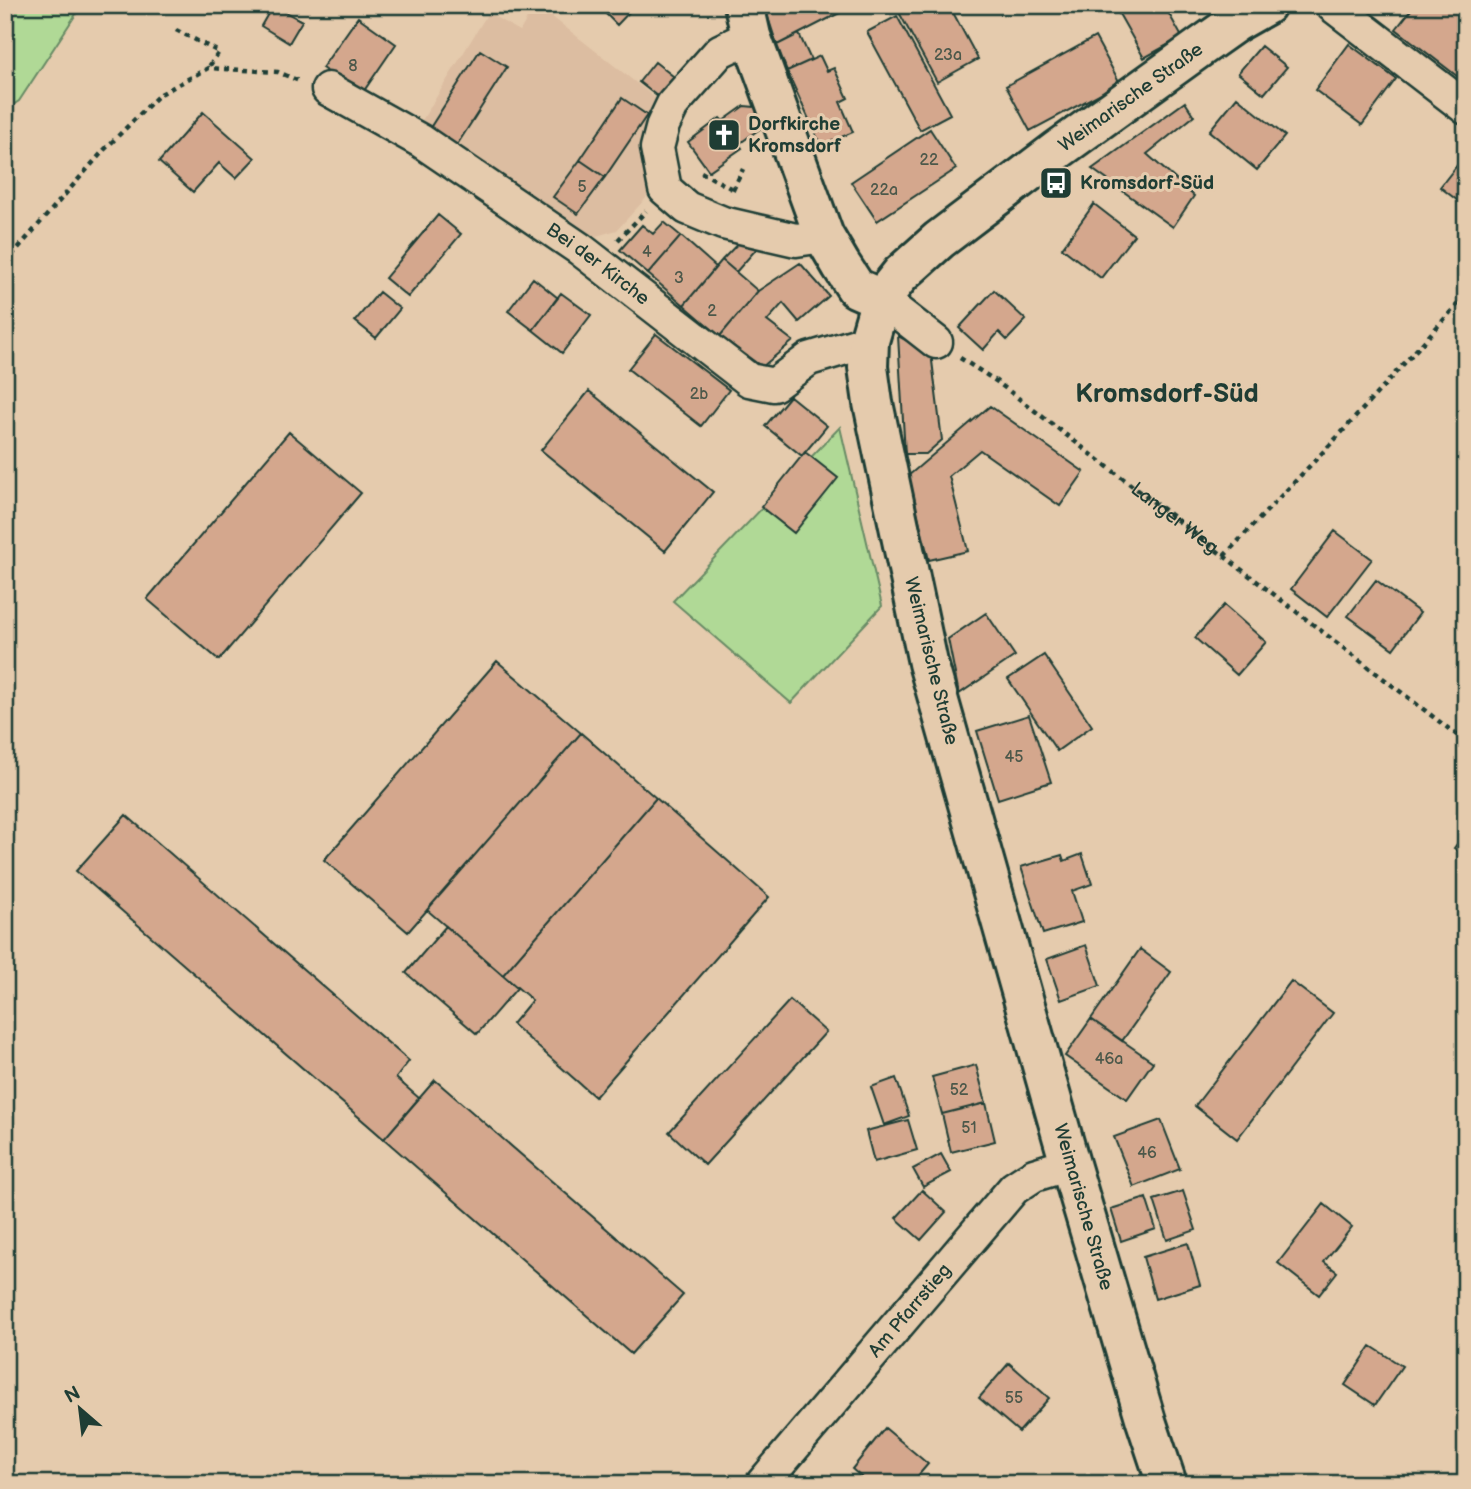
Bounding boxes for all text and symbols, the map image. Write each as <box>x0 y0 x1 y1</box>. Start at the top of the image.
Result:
street label: Weimarische Straße <box>1054 38 1207 157</box>
house number: 23a <box>934 46 962 65</box>
house number: 8 <box>348 57 358 76</box>
place label: Dorfkirche Kromsdorf <box>748 113 842 158</box>
church icon: Dorfkirche Kromsdorf <box>705 116 743 154</box>
house number: 22 <box>920 151 939 170</box>
bus stop icon: Kromsdorf-Süd <box>1037 164 1075 202</box>
place label: Kromsdorf-Süd <box>1080 172 1214 195</box>
house number: 5 <box>577 178 587 197</box>
house number: 22a <box>870 181 898 200</box>
street label: Bei der Kirche <box>542 218 654 310</box>
house number: 4 <box>642 243 652 262</box>
house number: 3 <box>674 269 684 288</box>
house number: 2 <box>707 302 717 321</box>
district label: Kromsdorf-Süd <box>1075 379 1259 410</box>
house number: 2b <box>690 385 708 404</box>
street label: Langer Weg <box>1126 477 1223 559</box>
street label: Weimarische Straße <box>899 575 963 747</box>
house number: 45 <box>1005 748 1023 767</box>
house number: 46a <box>1095 1050 1123 1069</box>
house number: 52 <box>950 1081 969 1100</box>
house number: 51 <box>961 1119 977 1138</box>
street label: Weimarische Straße <box>1048 1121 1118 1293</box>
house number: 46 <box>1137 1144 1157 1163</box>
street label: Am Pfarrstieg <box>863 1259 956 1362</box>
north arrow <box>46 1374 116 1444</box>
text: N <box>61 1382 84 1409</box>
house number: 55 <box>1005 1389 1023 1408</box>

